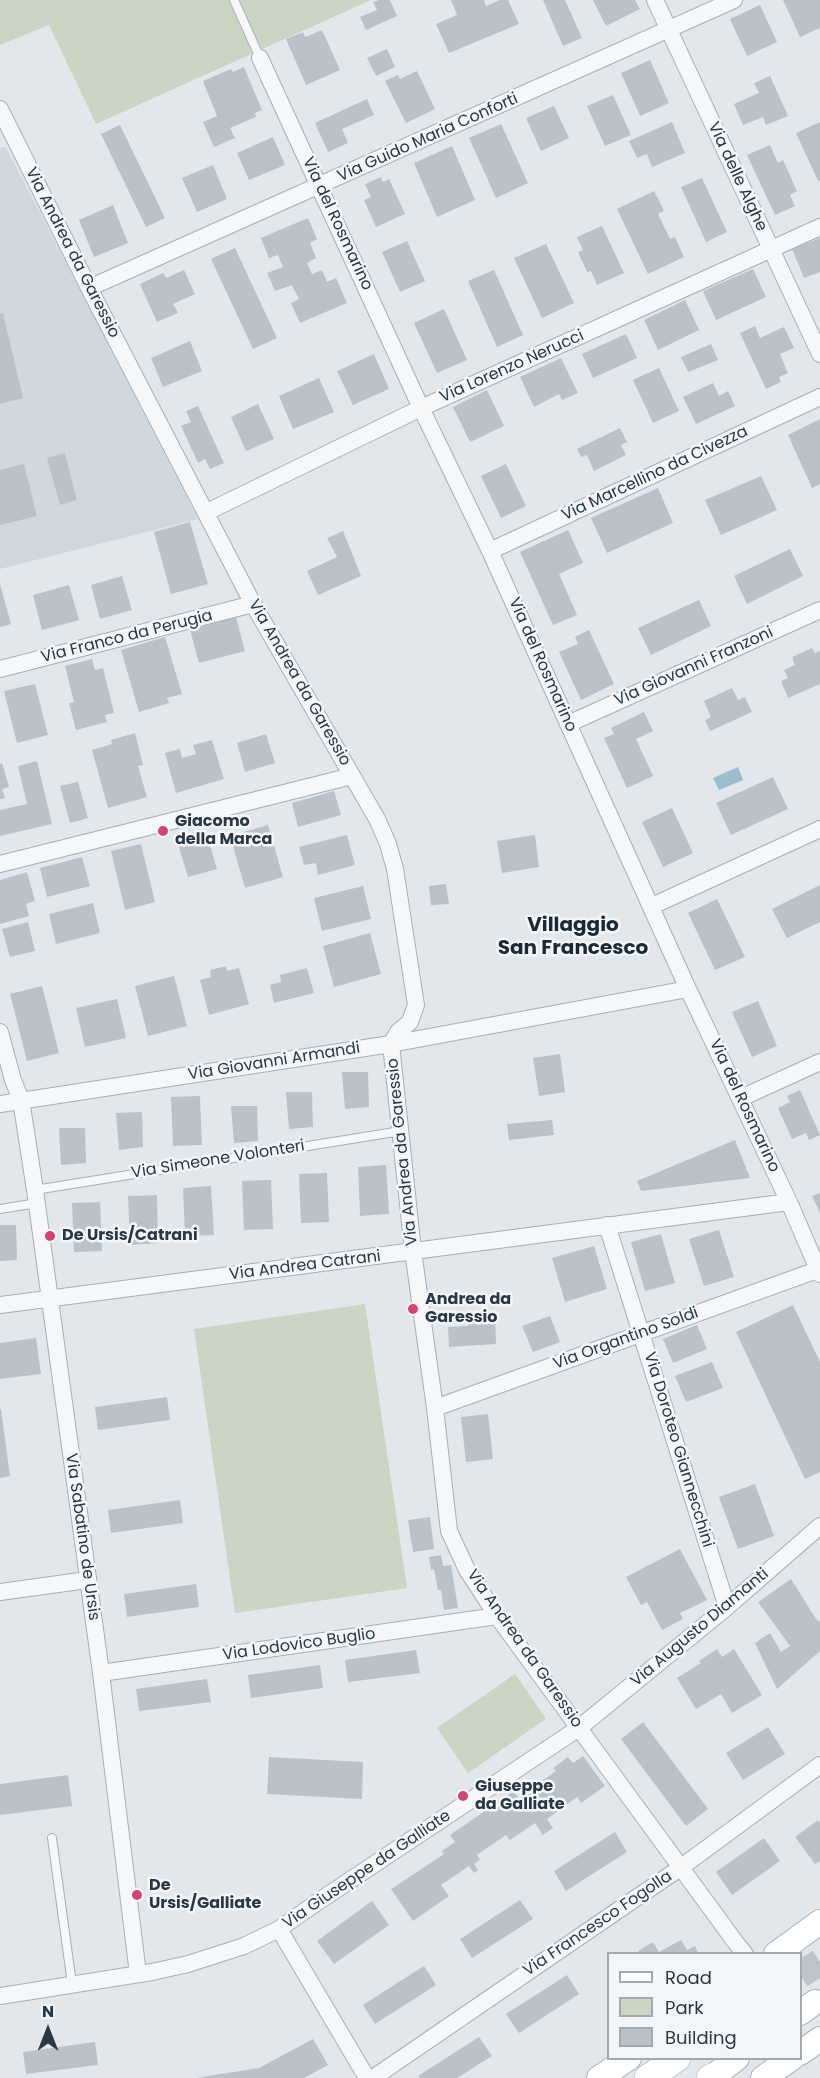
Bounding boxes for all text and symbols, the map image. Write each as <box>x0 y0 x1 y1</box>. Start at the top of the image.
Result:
street label: Via Guido Maria Conforti <box>335 89 521 187</box>
street label: Via delle Alghe <box>703 119 771 235</box>
street label: Via del Rosmarino <box>298 154 376 294</box>
street label: Via Andrea da Garessio <box>21 165 123 341</box>
street label: Via Lorenzo Nerucci <box>437 327 587 407</box>
street label: Via Marcellino da Civezza <box>559 422 751 526</box>
street label: Via del Rosmarino <box>504 595 580 735</box>
street label: Via Andrea da Garessio <box>244 597 354 769</box>
street label: Via Franco da Perugia <box>39 606 215 668</box>
street label: Via Giovanni Franzoni <box>612 623 776 711</box>
place label: Giacomo della Marca <box>175 812 272 850</box>
marker: Giacomo della Marca <box>156 824 170 838</box>
district label: Villaggio San Francesco <box>498 914 648 961</box>
street label: Via del Rosmarino <box>705 1036 783 1176</box>
street label: Via Giovanni Armandi <box>187 1039 361 1085</box>
street label: Via Andrea da Garessio <box>384 1057 422 1247</box>
street label: Via Simeone Volonteri <box>130 1137 306 1183</box>
place label: De Ursis/Catrani <box>62 1226 198 1246</box>
marker: De Ursis/Catrani <box>43 1229 57 1243</box>
street label: Via Andrea Catrani <box>228 1247 382 1285</box>
place label: Andrea da Garessio <box>425 1290 511 1328</box>
marker: Andrea da Garessio <box>406 1302 420 1316</box>
street label: Via Organtino Soldi <box>551 1304 701 1374</box>
street label: Via Doroteo Giannecchini <box>639 1350 717 1550</box>
street label: Via Sabatino de Ursis <box>61 1452 103 1622</box>
street label: Via Augusto Diamanti <box>627 1565 773 1691</box>
street label: Via Andrea da Garessio <box>462 1566 586 1732</box>
street label: Via Lodovico Buglio <box>221 1625 377 1665</box>
place label: Giuseppe da Galliate <box>475 1777 565 1815</box>
marker: Giuseppe da Galliate <box>456 1789 470 1803</box>
street label: Via Giuseppe da Galliate <box>280 1807 454 1933</box>
street label: Via Francesco Fogolla <box>520 1867 676 1981</box>
place label: De Ursis/Galliate <box>149 1876 261 1914</box>
marker: De Ursis/Galliate <box>130 1888 144 1902</box>
legend <box>607 1952 802 2060</box>
text: Road <box>665 1965 712 1990</box>
text: Park <box>665 1995 704 2020</box>
north arrow <box>18 2000 78 2060</box>
text: N <box>42 2000 54 2023</box>
text: Building <box>665 2025 737 2050</box>

